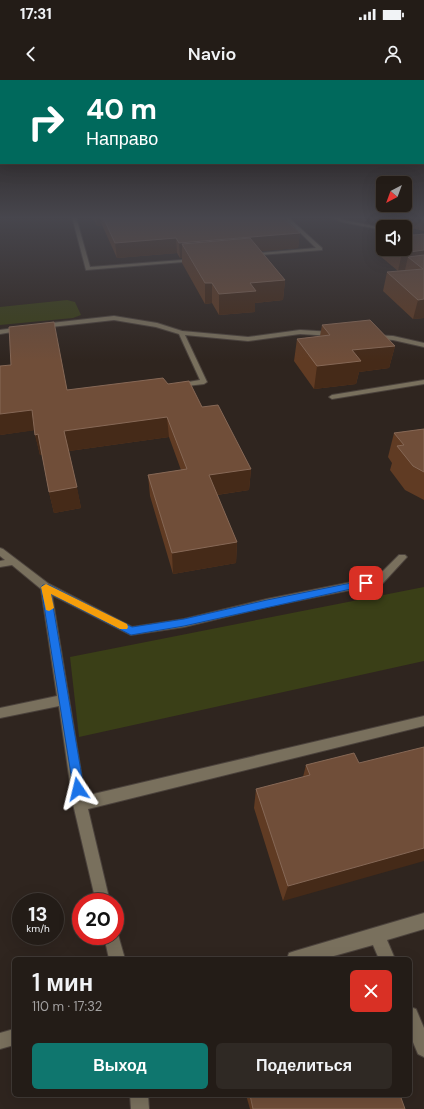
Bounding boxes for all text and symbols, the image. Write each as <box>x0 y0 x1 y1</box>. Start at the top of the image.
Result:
text: 17:31 <box>20 4 52 24</box>
text: Navio <box>188 42 236 66</box>
icon: back <box>20 43 42 65</box>
icon: person <box>382 43 404 65</box>
text: 40 m <box>86 91 157 128</box>
icon: right <box>20 96 72 148</box>
text: Направо <box>86 127 158 151</box>
north arrow <box>376 176 412 212</box>
map controls <box>376 176 412 256</box>
button: sound <box>376 220 412 256</box>
pin <box>349 566 383 600</box>
icon: arrive <box>355 572 377 594</box>
position arrow <box>57 768 99 810</box>
speed limit sign: 20 <box>72 893 124 945</box>
text: 13 <box>28 901 48 927</box>
text: km/h <box>26 922 50 935</box>
text: 1 мин <box>32 967 93 998</box>
button: close <box>350 970 392 1012</box>
text: 110 m · 17:32 <box>32 998 102 1015</box>
button: Выход <box>32 1043 208 1089</box>
button: Поделиться <box>216 1043 392 1089</box>

